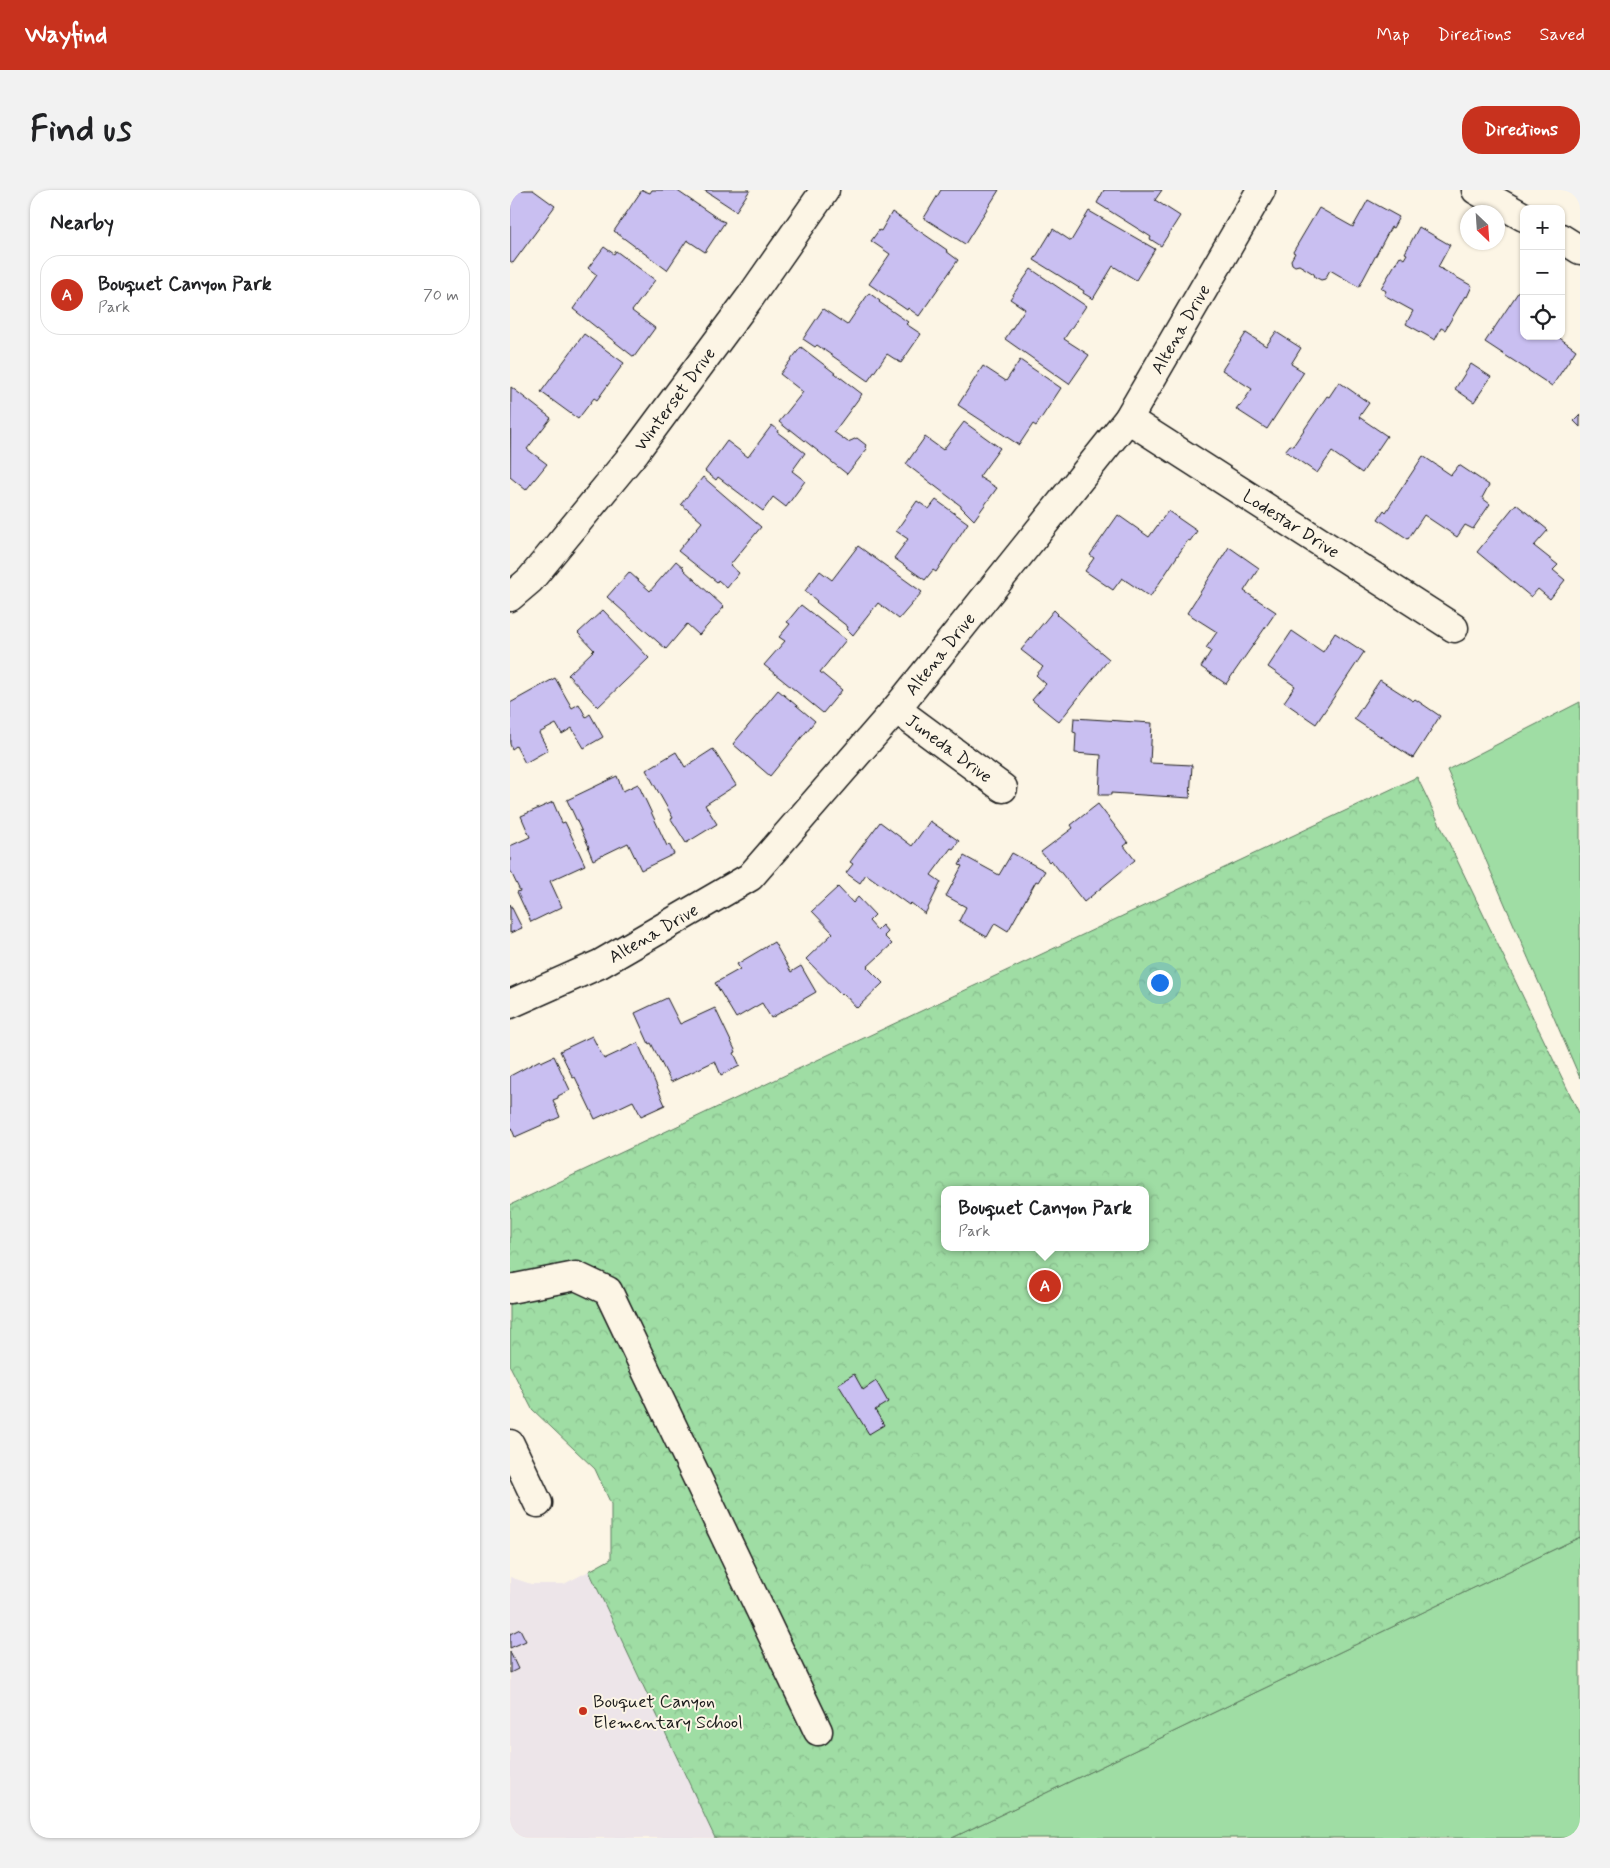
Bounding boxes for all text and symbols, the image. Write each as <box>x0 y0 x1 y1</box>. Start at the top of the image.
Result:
text: Wayfind <box>25 20 107 51</box>
text: Map <box>1377 23 1410 47</box>
text: Directions <box>1438 23 1512 47</box>
text: Saved <box>1540 23 1585 47</box>
button: Directions <box>1462 106 1580 154</box>
text: Find us <box>30 107 132 153</box>
north arrow <box>1460 205 1505 250</box>
map controls <box>1520 205 1565 340</box>
button: + <box>1520 205 1565 250</box>
text: Nearby <box>50 209 114 237</box>
button: − <box>1520 250 1565 295</box>
text: Bouquet Canyon Park <box>98 272 271 297</box>
street label: Altena Drive <box>1146 280 1217 379</box>
text: A <box>62 285 72 306</box>
text: 70 m <box>423 285 459 306</box>
button: locate <box>1520 295 1565 340</box>
text: Park <box>98 297 130 318</box>
street label: Winterset Drive <box>629 343 722 456</box>
street label: Lodestar Drive <box>1238 485 1344 564</box>
street label: Altena Drive <box>900 608 981 701</box>
street label: Juneda Drive <box>900 709 997 789</box>
street label: Altena Drive <box>604 899 703 969</box>
your location <box>1147 970 1173 996</box>
popup <box>941 1186 1149 1251</box>
text: Bouquet Canyon Park <box>958 1196 1132 1221</box>
text: Park <box>958 1221 990 1242</box>
pin: A <box>1029 1267 1061 1305</box>
place label: Bouquet Canyon Elementary School <box>593 1690 743 1735</box>
marker: Bouquet Canyon Elementary School <box>577 1705 589 1717</box>

